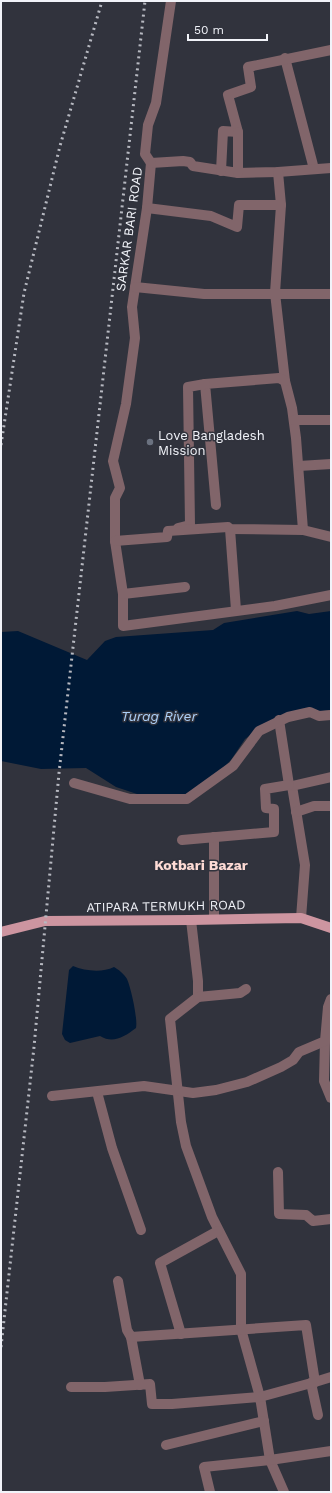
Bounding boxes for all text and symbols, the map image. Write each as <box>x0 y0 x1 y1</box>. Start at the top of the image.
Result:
scale bar <box>188 16 267 42</box>
text: 50 m <box>194 23 224 37</box>
street label: SARKAR BARI ROAD <box>113 166 145 292</box>
place label: Love Bangladesh Mission <box>158 428 265 458</box>
marker: Love Bangladesh Mission <box>145 437 155 447</box>
water label: Turag River <box>121 708 198 724</box>
district label: Kotbari Bazar <box>154 857 248 873</box>
street label: ATIPARA TERMUKH ROAD <box>86 897 246 915</box>

